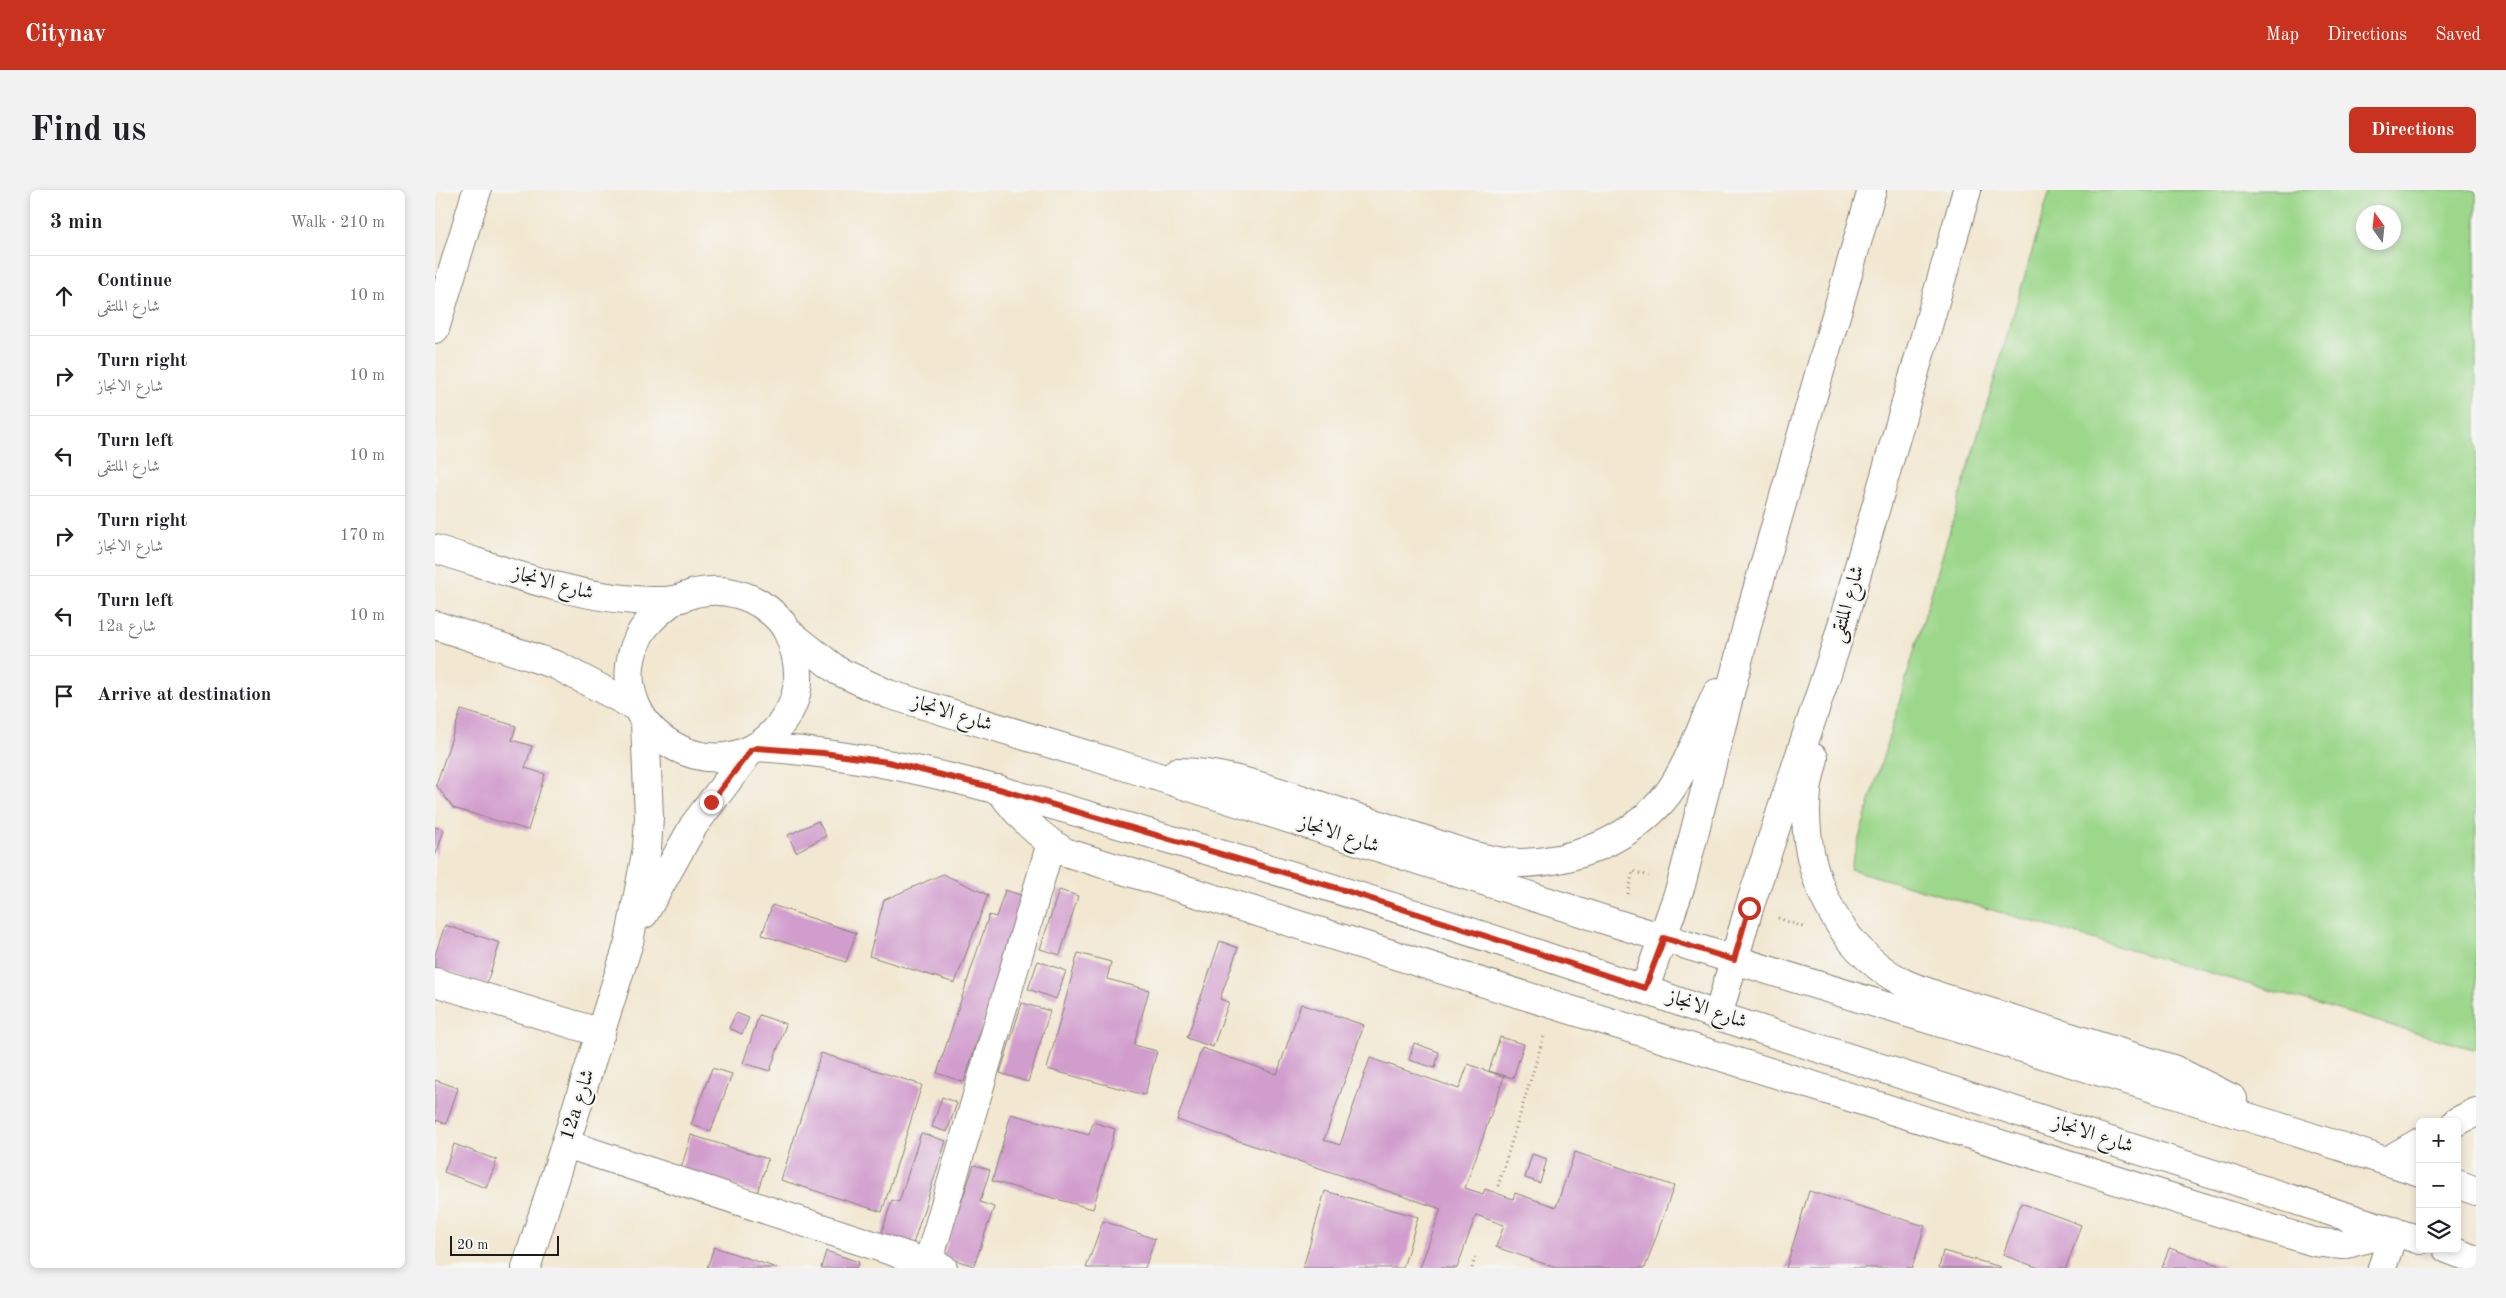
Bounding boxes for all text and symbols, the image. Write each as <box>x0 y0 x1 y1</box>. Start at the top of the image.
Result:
text: Citynav <box>25 23 106 47</box>
text: Map <box>2266 26 2299 44</box>
text: Directions <box>2327 26 2407 44</box>
text: Saved <box>2435 26 2481 44</box>
button: Directions <box>2349 107 2476 153</box>
text: Find us <box>30 113 146 148</box>
north arrow <box>2356 205 2401 250</box>
text: 3 min <box>50 212 103 233</box>
text: Walk · 210 m <box>290 215 385 231</box>
text: Continue <box>97 272 172 291</box>
icon: ahead <box>50 282 78 310</box>
text: 10 m <box>349 288 385 304</box>
text: شارع الملتقى <box>97 299 160 315</box>
text: Turn right <box>97 352 187 371</box>
icon: right <box>50 362 78 390</box>
text: 10 m <box>349 368 385 384</box>
text: شارع الانجاز <box>97 379 163 395</box>
text: Turn left <box>97 432 174 451</box>
icon: left <box>50 442 78 470</box>
text: 10 m <box>349 448 385 464</box>
text: شارع الملتقى <box>97 459 160 475</box>
text: Turn right <box>97 512 187 531</box>
icon: right <box>50 522 78 550</box>
text: 170 m <box>340 528 385 544</box>
text: شارع الانجاز <box>97 539 163 555</box>
street label: شارع الانجاز <box>507 563 596 610</box>
street label: شارع الملتقى <box>1828 563 1874 646</box>
text: Turn left <box>97 592 174 611</box>
icon: left <box>50 602 78 630</box>
text: 10 m <box>349 608 385 624</box>
text: 12a شارع <box>97 619 156 635</box>
icon: arrive <box>50 682 78 710</box>
text: Arrive at destination <box>97 686 271 705</box>
street label: شارع الانجاز <box>906 692 995 741</box>
route end <box>700 791 723 814</box>
street label: شارع الانجاز <box>1293 812 1382 863</box>
route start <box>1738 897 1761 920</box>
street label: شارع الانجاز <box>1661 986 1749 1039</box>
street label: 12a شارع <box>557 1067 605 1145</box>
street label: شارع الانجاز <box>2047 1112 2136 1163</box>
map controls <box>2416 1118 2461 1253</box>
button: + <box>2416 1118 2461 1163</box>
button: − <box>2416 1163 2461 1208</box>
button: layers <box>2416 1208 2461 1253</box>
scale bar <box>450 1233 559 1256</box>
text: 20 m <box>457 1238 488 1252</box>

